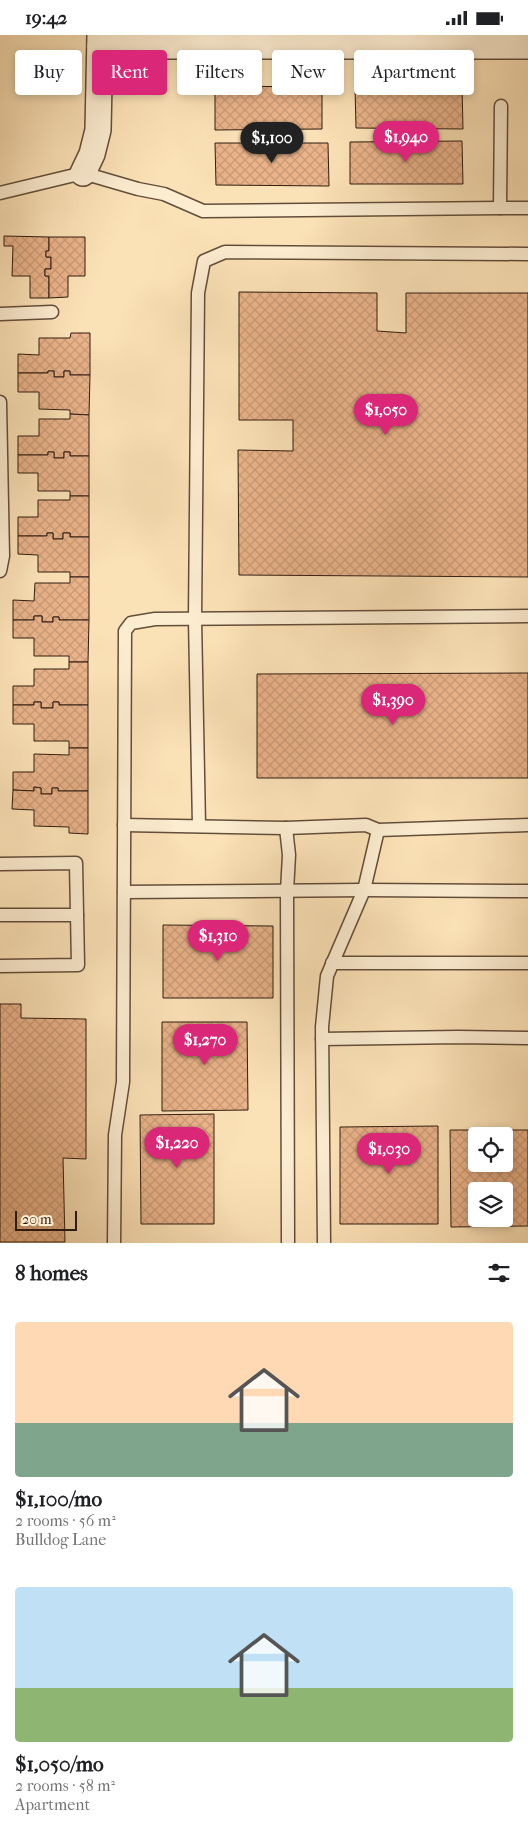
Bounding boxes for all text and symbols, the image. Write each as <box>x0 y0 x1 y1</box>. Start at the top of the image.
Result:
text: 19:42 <box>25 7 67 29</box>
chip: Buy <box>15 50 82 95</box>
chip: Rent <box>92 50 167 95</box>
chip: Filters <box>177 50 262 95</box>
chip: New <box>272 50 344 95</box>
chip: Apartment <box>354 50 474 95</box>
pin: $1,100 <box>231 121 313 164</box>
pin: $1,940 <box>365 121 447 163</box>
text: $1,940 <box>384 127 428 146</box>
text: $1,100 <box>251 128 293 147</box>
pin: $1,050 <box>345 393 427 436</box>
text: $1,050 <box>365 400 407 419</box>
pin: $1,390 <box>352 683 434 726</box>
text: $1,390 <box>372 690 414 709</box>
pin: $1,310 <box>177 919 259 962</box>
text: $1,310 <box>199 926 237 945</box>
pin: $1,270 <box>164 1023 246 1066</box>
text: $1,270 <box>184 1030 226 1049</box>
pin: $1,220 <box>136 1127 218 1169</box>
map controls <box>468 1127 513 1227</box>
button: locate <box>468 1127 513 1172</box>
text: $1,220 <box>155 1133 199 1152</box>
pin: $1,030 <box>348 1133 430 1175</box>
text: $1,030 <box>368 1139 410 1158</box>
button: layers <box>468 1182 513 1227</box>
scale bar <box>15 1208 78 1231</box>
text: 20 m <box>22 1211 52 1228</box>
icon: filters <box>485 1259 513 1287</box>
text: 8 homes <box>15 1261 88 1285</box>
icon: home <box>219 1355 309 1445</box>
text: $1,100/mo <box>15 1487 102 1511</box>
text: 2 rooms · 56 m² <box>15 1511 116 1530</box>
text: Bulldog Lane <box>15 1530 106 1549</box>
icon: home <box>219 1620 309 1710</box>
text: $1,050/mo <box>15 1752 104 1776</box>
text: 2 rooms · 58 m² <box>15 1776 115 1795</box>
text: Apartment <box>15 1795 90 1814</box>

